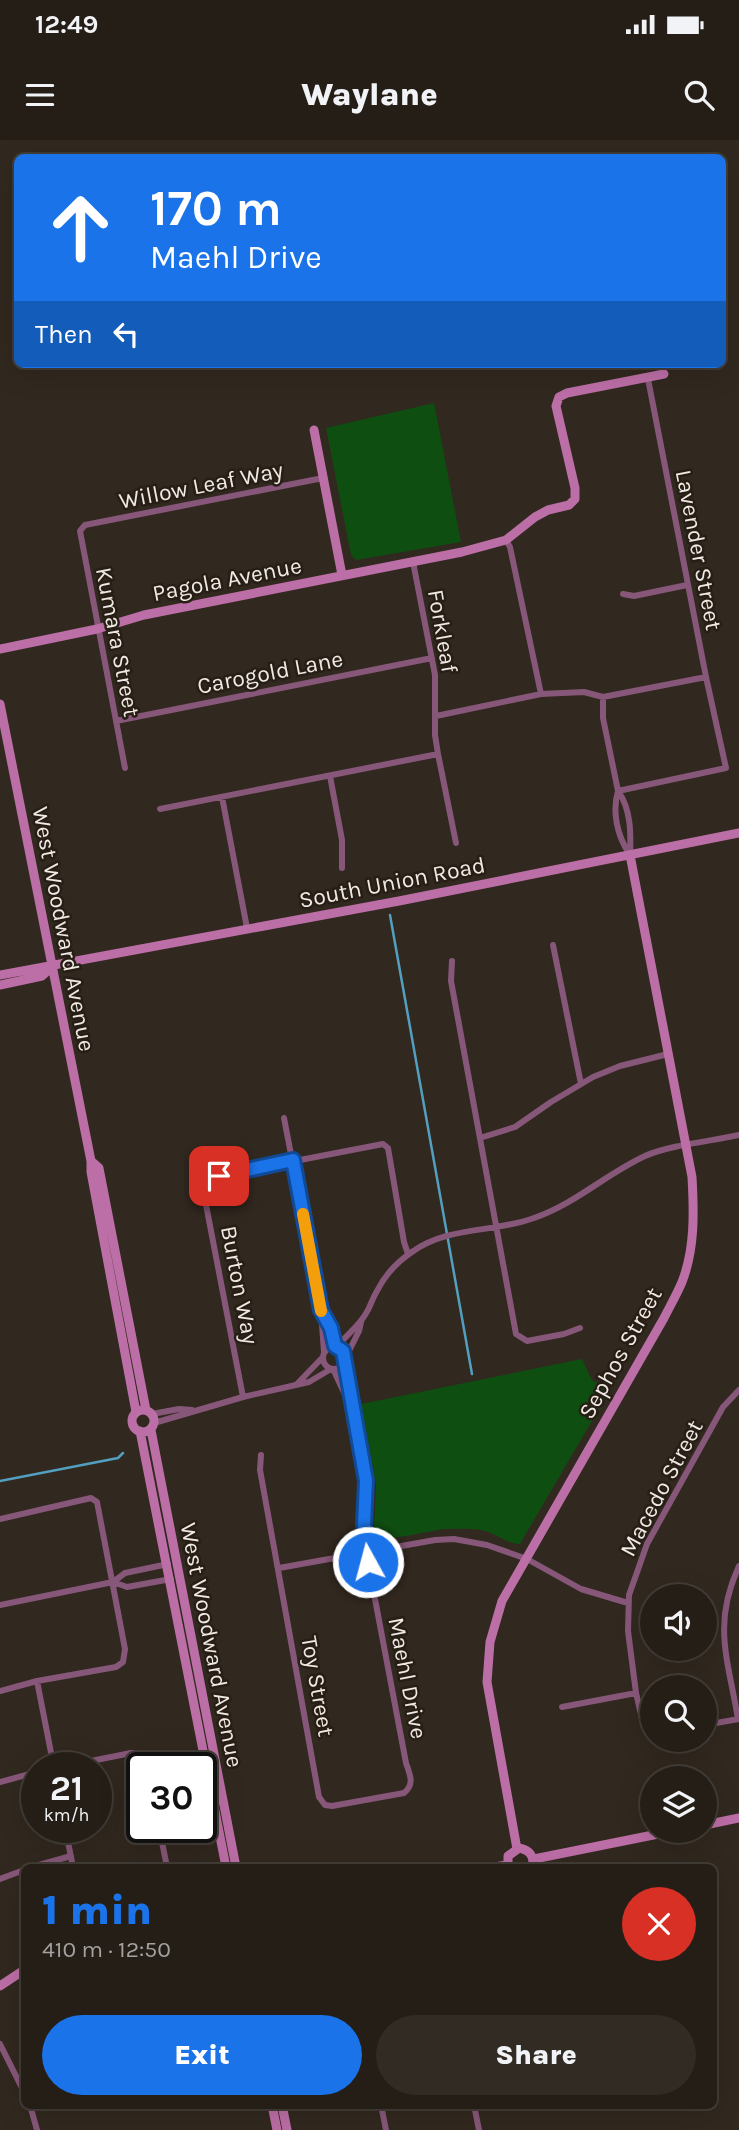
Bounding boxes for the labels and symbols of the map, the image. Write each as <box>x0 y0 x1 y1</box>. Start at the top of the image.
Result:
street label: Willow Leaf Way <box>117 456 286 515</box>
street label: Lavender Street <box>670 468 727 633</box>
street label: Pagola Avenue <box>150 552 304 607</box>
street label: Kumara Street <box>90 565 145 719</box>
street label: Forkleaf <box>422 587 463 675</box>
street label: Carogold Lane <box>195 645 345 700</box>
street label: West Woodward Avenue <box>27 804 101 1054</box>
street label: South Union Road <box>297 851 487 914</box>
pin <box>189 1146 249 1206</box>
street label: Burton Way <box>215 1223 264 1347</box>
street label: Sephos Street <box>573 1282 668 1424</box>
street label: Macedo Street <box>614 1415 709 1561</box>
street label: West Woodward Avenue <box>175 1520 249 1770</box>
position arrow <box>331 1525 405 1599</box>
street label: Maehl Drive <box>382 1615 433 1741</box>
street label: Toy Street <box>295 1634 340 1739</box>
speed limit sign: 30 <box>126 1752 217 1843</box>

